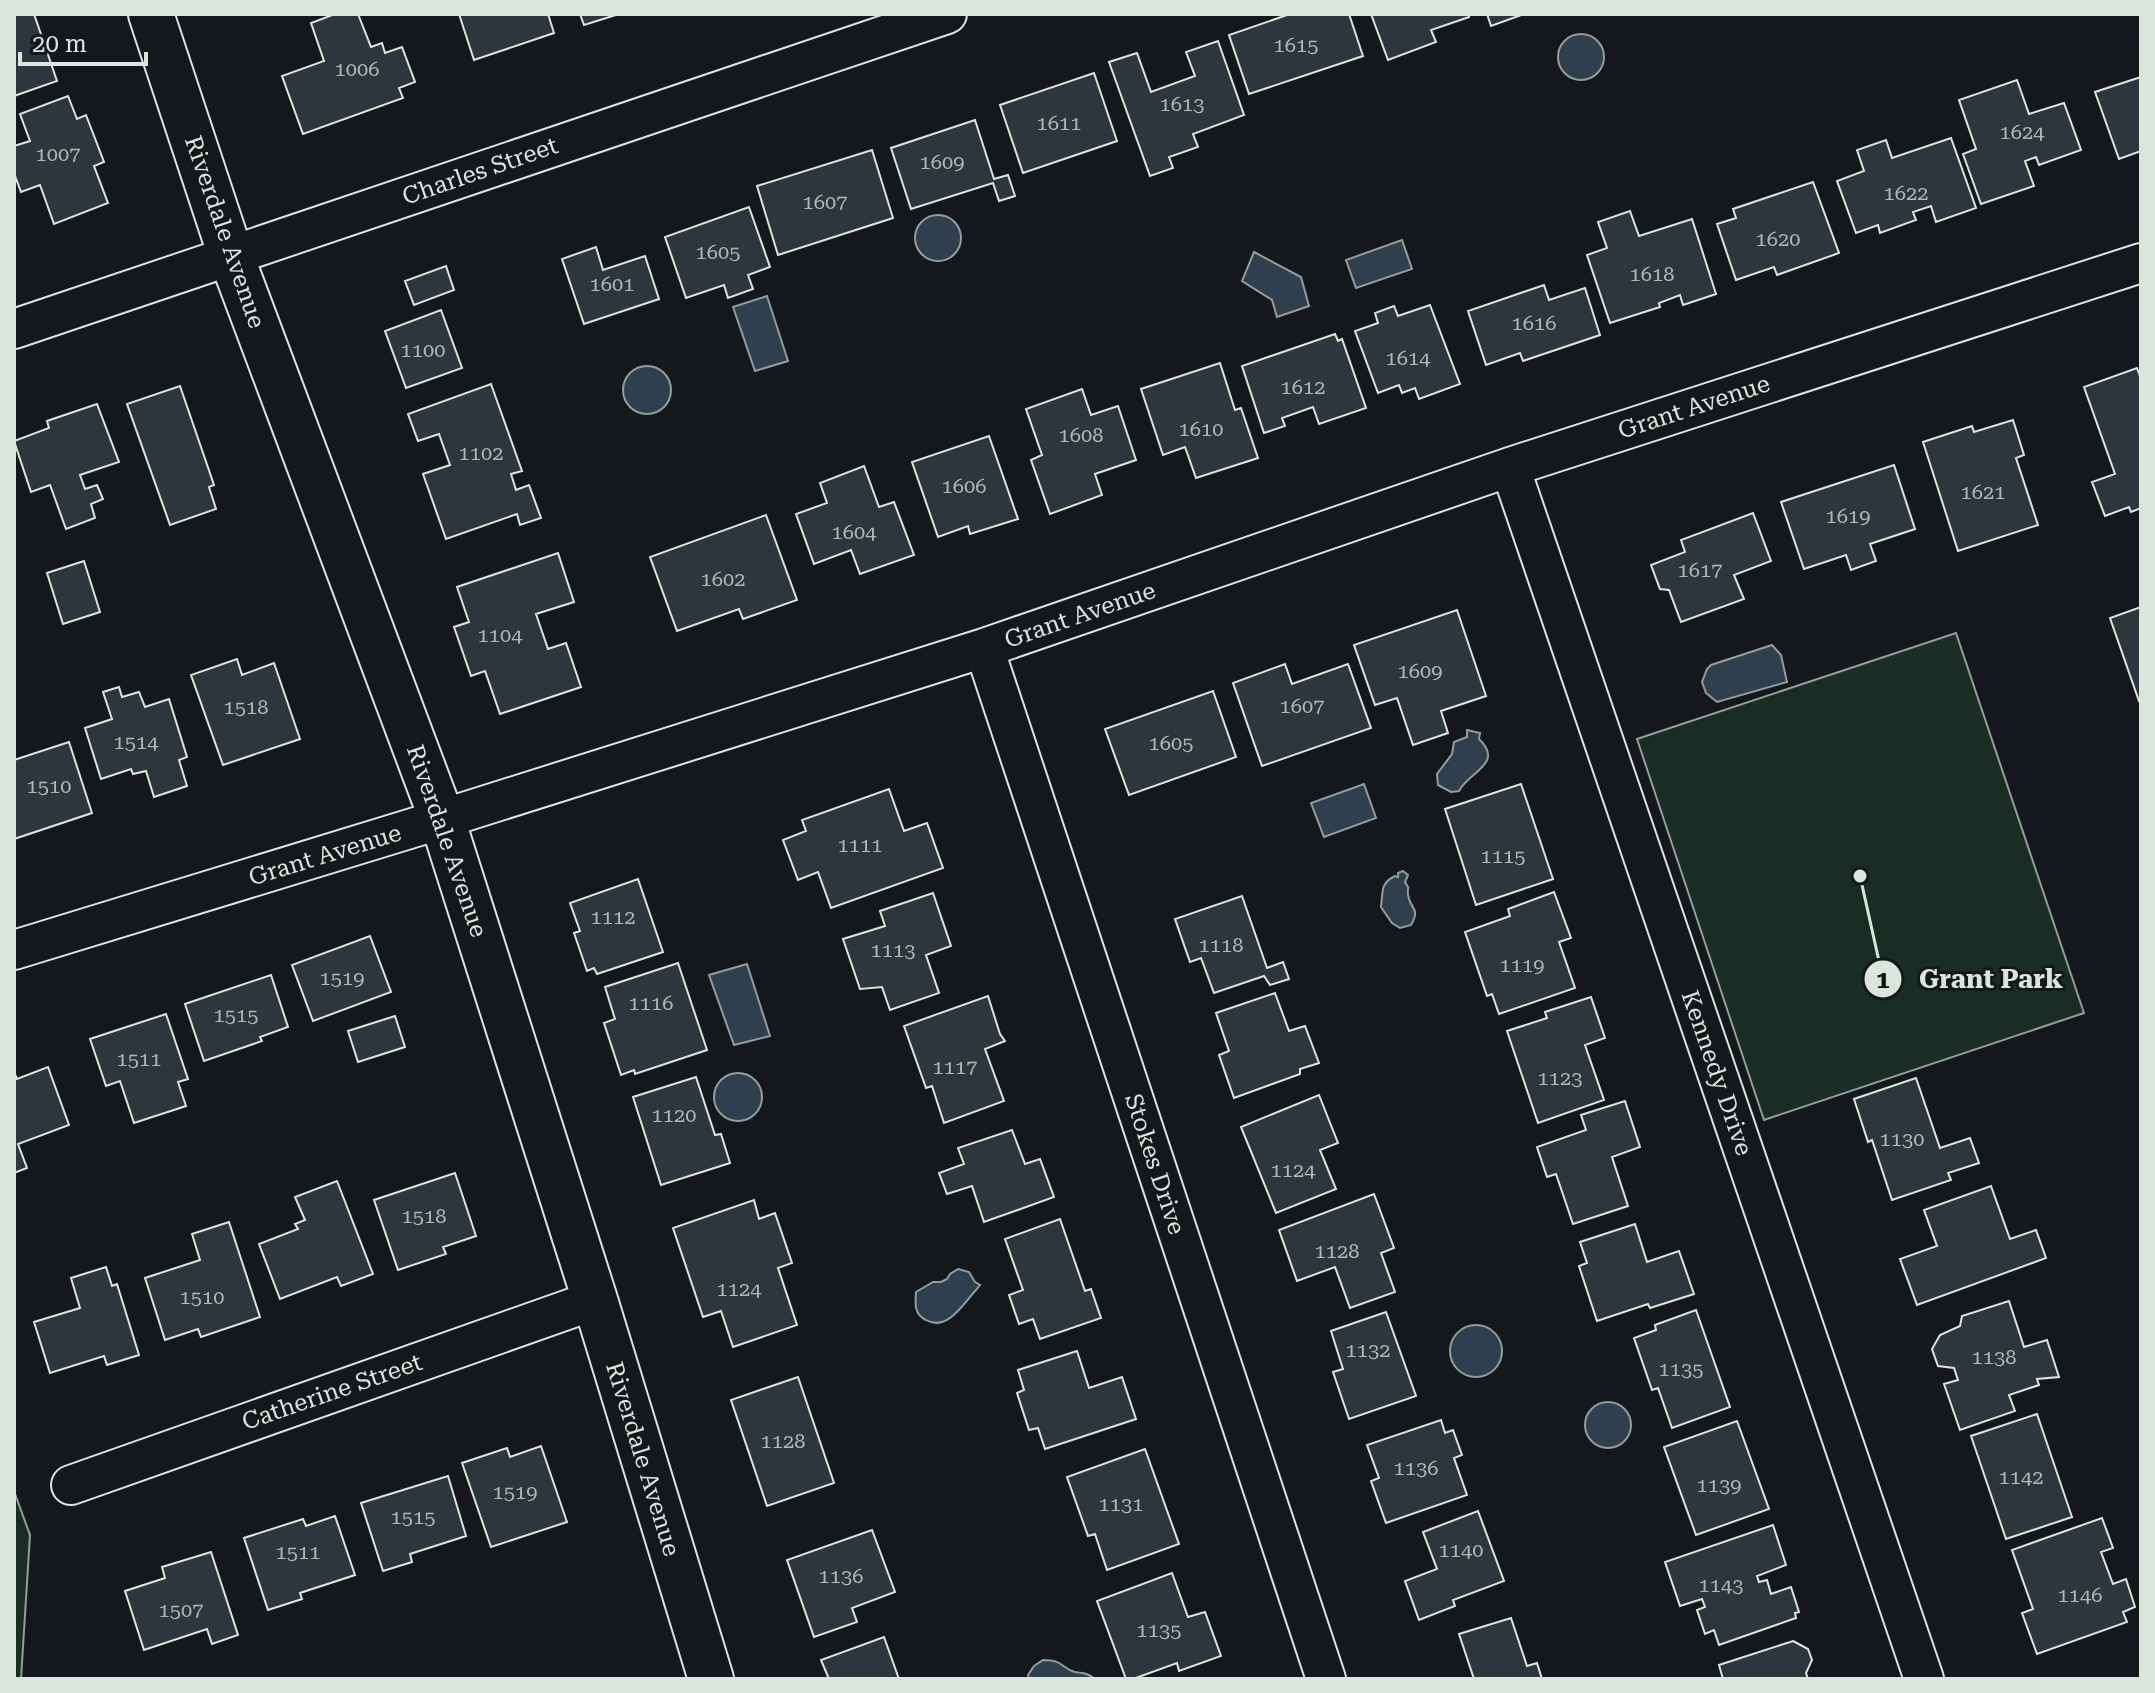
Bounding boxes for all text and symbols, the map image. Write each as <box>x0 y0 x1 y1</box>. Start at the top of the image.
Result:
scale bar <box>20 16 146 66</box>
text: 20 m <box>32 30 87 58</box>
house number: 1615 <box>1274 33 1318 57</box>
house number: 1006 <box>335 57 379 81</box>
house number: 1613 <box>1160 92 1204 116</box>
house number: 1611 <box>1037 111 1081 135</box>
house number: 1624 <box>2000 120 2045 144</box>
street label: Charles Street <box>399 131 561 211</box>
street label: Riverdale Avenue <box>179 132 271 332</box>
house number: 1007 <box>36 142 80 166</box>
house number: 1609 <box>920 150 964 174</box>
house number: 1622 <box>1884 181 1928 205</box>
house number: 1607 <box>803 190 847 214</box>
house number: 1620 <box>1756 227 1800 251</box>
house number: 1605 <box>696 240 740 264</box>
house number: 1618 <box>1630 262 1674 286</box>
house number: 1601 <box>590 272 634 296</box>
house number: 1616 <box>1512 311 1556 335</box>
house number: 1100 <box>401 338 445 362</box>
house number: 1614 <box>1386 346 1431 370</box>
street label: Grant Avenue <box>1615 369 1773 445</box>
house number: 1612 <box>1281 375 1325 399</box>
house number: 1610 <box>1179 417 1223 441</box>
house number: 1608 <box>1059 423 1103 447</box>
house number: 1102 <box>459 441 503 465</box>
house number: 1606 <box>942 474 986 498</box>
house number: 1621 <box>1961 480 2005 504</box>
house number: 1619 <box>1826 504 1870 528</box>
house number: 1604 <box>832 520 877 544</box>
house number: 1617 <box>1678 558 1722 582</box>
house number: 1602 <box>701 567 745 591</box>
street label: Grant Avenue <box>1001 576 1159 654</box>
house number: 1104 <box>478 623 523 647</box>
house number: 1609 <box>1398 659 1442 683</box>
house number: 1607 <box>1280 694 1324 718</box>
house number: 1518 <box>224 695 268 719</box>
house number: 1514 <box>114 730 159 754</box>
house number: 1605 <box>1149 731 1193 755</box>
street label: Riverdale Avenue <box>401 741 493 941</box>
house number: 1510 <box>27 774 71 798</box>
street label: Grant Avenue <box>245 819 405 891</box>
house number: 1111 <box>838 833 882 857</box>
house number: 1115 <box>1481 844 1525 868</box>
house number: 1112 <box>591 905 635 929</box>
house number: 1118 <box>1199 933 1243 957</box>
house number: 1113 <box>871 938 915 962</box>
house number: 1119 <box>1500 953 1544 977</box>
callout: Grant Park <box>1863 954 2079 1004</box>
text: Grant Park <box>1919 964 2063 994</box>
house number: 1519 <box>320 966 364 990</box>
text: 1 <box>1876 966 1890 994</box>
street label: Kennedy Drive <box>1676 987 1758 1159</box>
house number: 1116 <box>629 991 673 1015</box>
house number: 1515 <box>214 1003 258 1027</box>
house number: 1511 <box>117 1047 161 1071</box>
house number: 1117 <box>933 1055 977 1079</box>
house number: 1123 <box>1538 1066 1582 1090</box>
street label: Stokes Drive <box>1119 1090 1191 1238</box>
house number: 1120 <box>652 1103 696 1127</box>
house number: 1130 <box>1880 1127 1924 1151</box>
house number: 1124 <box>1271 1158 1316 1182</box>
house number: 1518 <box>402 1204 446 1228</box>
house number: 1128 <box>1315 1239 1359 1263</box>
house number: 1124 <box>717 1277 762 1301</box>
house number: 1510 <box>180 1285 224 1309</box>
house number: 1132 <box>1346 1338 1390 1362</box>
house number: 1138 <box>1972 1345 2016 1369</box>
street label: Catherine Street <box>238 1348 426 1436</box>
house number: 1135 <box>1659 1357 1703 1381</box>
street label: Riverdale Avenue <box>600 1358 686 1560</box>
house number: 1128 <box>761 1429 805 1453</box>
house number: 1136 <box>1394 1456 1438 1480</box>
house number: 1142 <box>1999 1465 2043 1489</box>
house number: 1139 <box>1697 1473 1741 1497</box>
house number: 1519 <box>493 1480 537 1504</box>
house number: 1131 <box>1099 1492 1143 1516</box>
house number: 1515 <box>391 1505 435 1529</box>
house number: 1140 <box>1439 1538 1483 1562</box>
house number: 1511 <box>276 1540 320 1564</box>
house number: 1136 <box>819 1564 863 1588</box>
house number: 1143 <box>1699 1573 1743 1597</box>
house number: 1146 <box>2058 1583 2102 1607</box>
house number: 1507 <box>159 1598 203 1622</box>
house number: 1135 <box>1137 1618 1181 1642</box>

